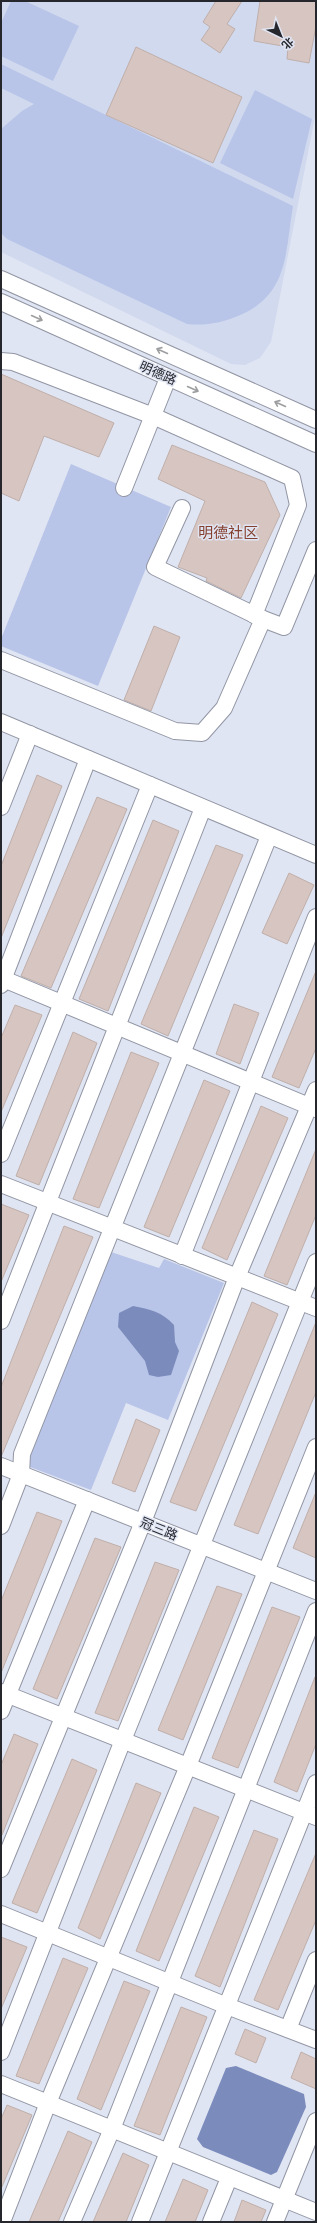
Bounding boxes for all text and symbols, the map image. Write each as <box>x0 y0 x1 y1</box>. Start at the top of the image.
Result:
north arrow <box>261 16 301 56</box>
text: 北 <box>279 34 296 51</box>
one-way arrow <box>30 315 42 323</box>
one-way arrow <box>156 347 168 354</box>
street label: 明德路 <box>137 358 179 388</box>
one-way arrow <box>187 386 199 393</box>
one-way arrow <box>275 400 287 407</box>
district label: 明德社区 <box>198 524 258 542</box>
street label: 冠三路 <box>138 1515 180 1543</box>

